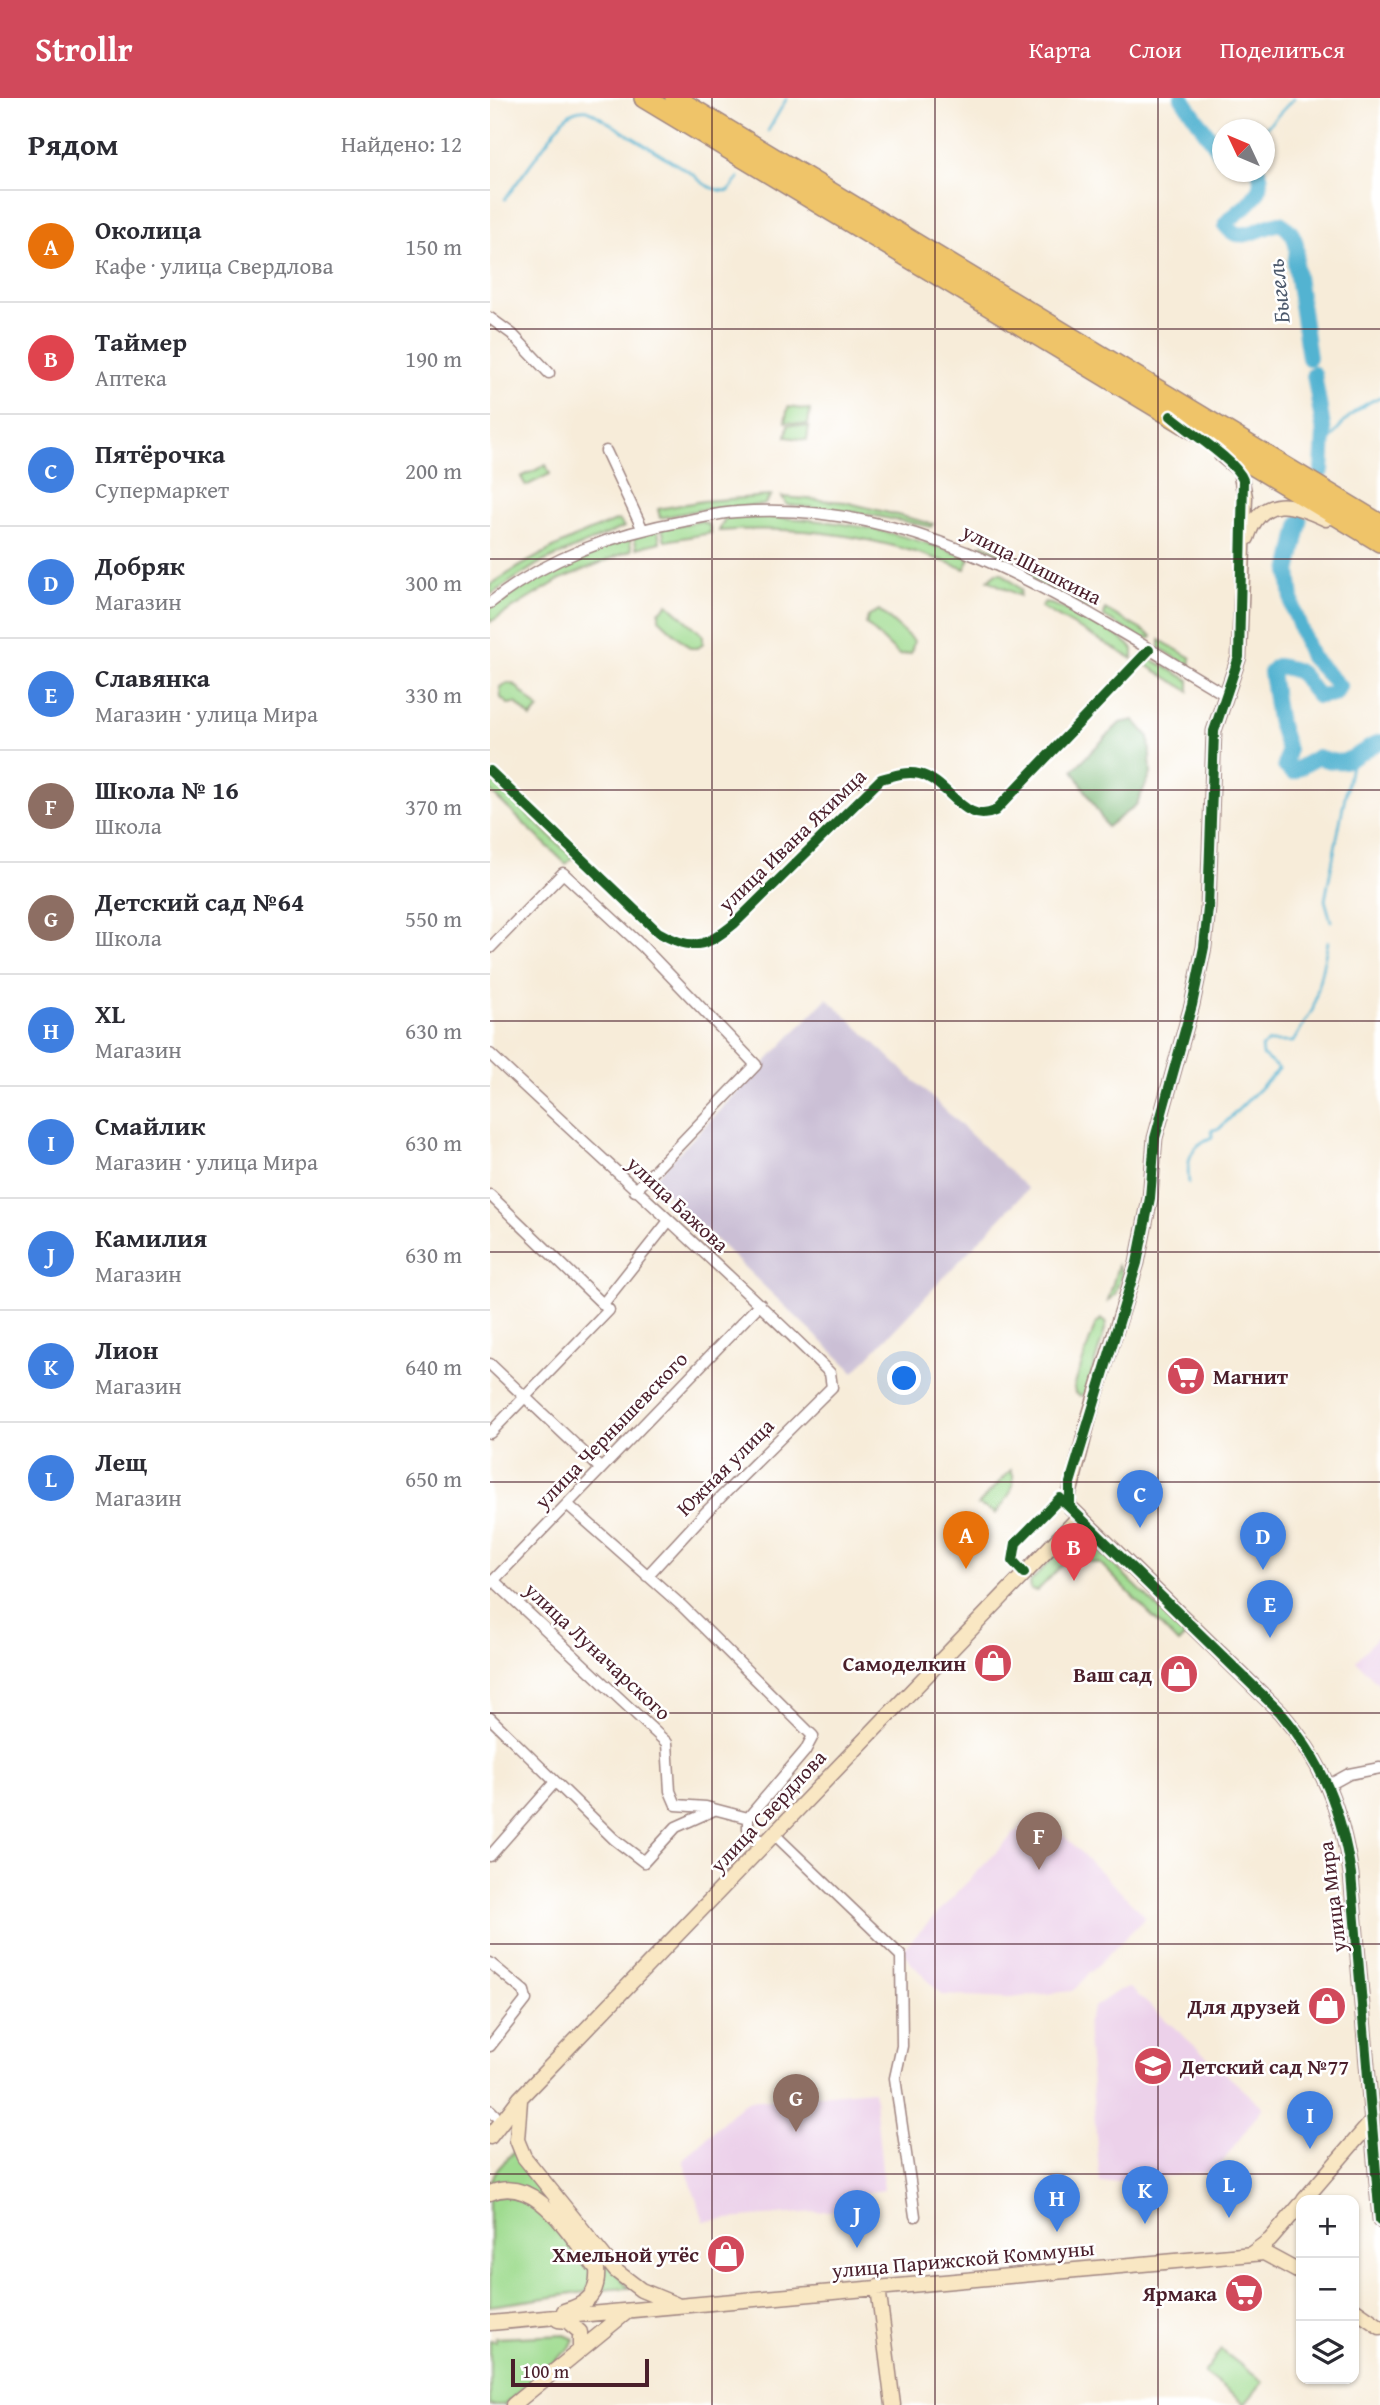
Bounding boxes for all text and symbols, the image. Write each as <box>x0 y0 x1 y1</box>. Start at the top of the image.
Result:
text: Strollr <box>35 25 133 73</box>
text: Карта <box>1029 32 1091 67</box>
text: Слои <box>1129 32 1182 67</box>
text: Поделиться <box>1220 32 1345 67</box>
north arrow <box>1212 119 1275 182</box>
text: Рядом <box>28 122 119 166</box>
text: Найдено: 12 <box>341 127 462 160</box>
text: Околица <box>95 210 202 249</box>
text: A <box>44 230 58 263</box>
text: 150 m <box>405 230 462 263</box>
text: Кафе · улица Свердлова <box>95 249 333 282</box>
water label: Быгель <box>1258 257 1298 325</box>
text: Таймер <box>95 322 187 361</box>
text: B <box>44 342 58 375</box>
text: 190 m <box>405 342 462 375</box>
text: Аптека <box>95 361 167 394</box>
text: Пятёрочка <box>95 434 225 473</box>
text: C <box>44 454 58 487</box>
text: 200 m <box>405 454 462 487</box>
text: Супермаркет <box>95 473 229 506</box>
street label: улица Шишкина <box>956 515 1107 613</box>
text: Добряк <box>95 546 185 585</box>
text: D <box>44 566 58 599</box>
text: 300 m <box>405 566 462 599</box>
text: Магазин <box>95 585 182 618</box>
text: Славянка <box>95 658 210 697</box>
text: E <box>45 678 57 711</box>
text: 330 m <box>405 678 462 711</box>
text: Магазин · улица Мира <box>95 697 318 730</box>
street label: улица Ивана Яхимца <box>710 761 873 920</box>
text: Школа № 16 <box>95 770 239 809</box>
text: F <box>45 790 57 823</box>
text: 370 m <box>405 790 462 823</box>
text: Школа <box>95 809 162 842</box>
text: Детский сад №64 <box>95 882 305 921</box>
text: G <box>44 902 58 935</box>
text: 550 m <box>405 902 462 935</box>
text: Школа <box>95 921 162 954</box>
text: XL <box>95 994 125 1033</box>
text: H <box>43 1014 59 1047</box>
text: 630 m <box>405 1014 462 1047</box>
text: Магазин <box>95 1033 182 1066</box>
text: Смайлик <box>95 1106 205 1145</box>
text: I <box>47 1126 55 1159</box>
text: 630 m <box>405 1126 462 1159</box>
text: Магазин · улица Мира <box>95 1145 318 1178</box>
street label: улица Бажова <box>619 1148 736 1260</box>
text: Камилия <box>95 1218 207 1257</box>
text: J <box>47 1238 55 1271</box>
text: 630 m <box>405 1238 462 1271</box>
text: Магазин <box>95 1257 182 1290</box>
text: Лион <box>95 1330 159 1369</box>
street label: улица Чернышевского <box>527 1344 695 1517</box>
text: K <box>44 1350 58 1383</box>
text: 640 m <box>405 1350 462 1383</box>
supermarket icon: Магнит <box>1165 1355 1207 1397</box>
your location <box>887 1361 921 1395</box>
place label: Магнит <box>1213 1361 1289 1392</box>
text: Магазин <box>95 1369 182 1402</box>
street label: Южная улица <box>669 1411 781 1523</box>
text: Лещ <box>95 1442 147 1481</box>
text: L <box>45 1462 57 1495</box>
text: 650 m <box>405 1462 462 1495</box>
pin: C <box>1117 1470 1163 1528</box>
text: Магазин <box>95 1481 182 1514</box>
pin: A <box>943 1511 989 1569</box>
pin: D <box>1240 1512 1286 1570</box>
pin: B <box>1051 1523 1097 1581</box>
street label: улица Луначарского <box>517 1574 678 1727</box>
pin: E <box>1247 1580 1293 1638</box>
shop icon: Самоделкин <box>972 1642 1014 1684</box>
place label: Самоделкин <box>843 1648 966 1679</box>
shop icon: Ваш сад <box>1158 1653 1200 1695</box>
place label: Ваш сад <box>1073 1659 1152 1690</box>
street label: улица Свердлова <box>702 1743 833 1880</box>
pin: F <box>1016 1812 1062 1870</box>
street label: улица Мира <box>1310 1840 1354 1955</box>
shop icon: Для друзей <box>1306 1985 1348 2027</box>
place label: Для друзей <box>1187 1991 1300 2022</box>
school or university icon: Детский сад №77 <box>1132 2045 1174 2087</box>
place label: Детский сад №77 <box>1179 2051 1349 2082</box>
pin: G <box>773 2074 819 2132</box>
pin: I <box>1287 2091 1333 2149</box>
pin: L <box>1206 2160 1252 2218</box>
pin: K <box>1122 2166 1168 2224</box>
pin: H <box>1034 2174 1080 2232</box>
pin: J <box>834 2190 880 2248</box>
map controls <box>1296 2195 1359 2384</box>
button: + <box>1296 2195 1359 2258</box>
street label: улица Парижской Коммуны <box>829 2232 1096 2286</box>
shop icon: Хмельной утёс <box>705 2233 747 2275</box>
place label: Хмельной утёс <box>552 2239 699 2270</box>
button: − <box>1296 2258 1359 2321</box>
supermarket icon: Ярмака <box>1223 2272 1265 2314</box>
place label: Ярмака <box>1142 2278 1217 2309</box>
button: layers <box>1296 2321 1359 2384</box>
scale bar <box>511 2356 649 2388</box>
text: 100 m <box>522 2357 569 2385</box>

